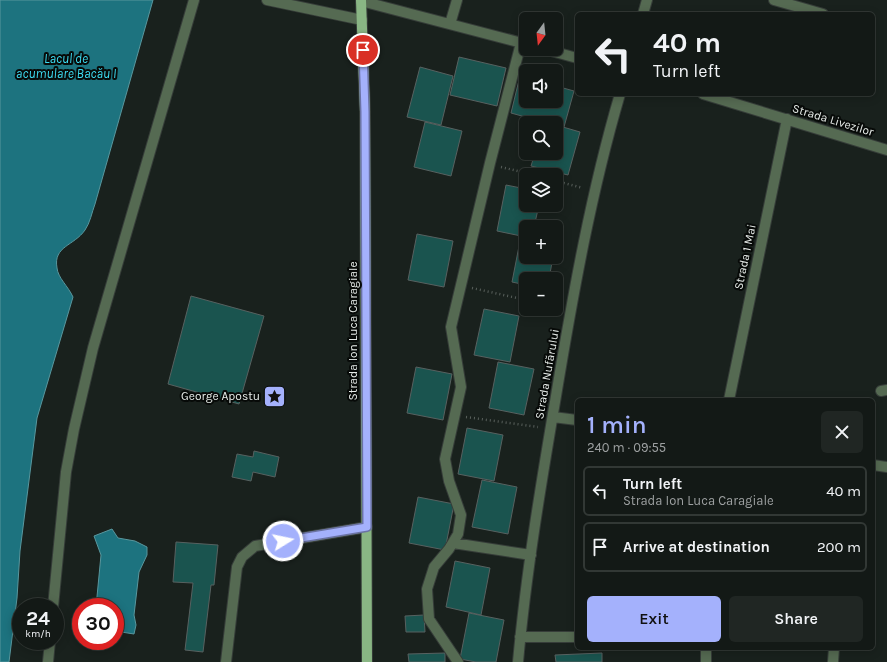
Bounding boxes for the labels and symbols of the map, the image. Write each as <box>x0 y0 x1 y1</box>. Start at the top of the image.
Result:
north arrow <box>519 12 563 56</box>
pin <box>346 33 380 67</box>
water label: Lacul de acumulare Bacău I <box>16 51 116 81</box>
street label: Strada Livezilor <box>791 101 876 139</box>
street label: Strada 1 Mai <box>731 223 759 291</box>
street label: Strada Ion Luca Caragiale <box>346 261 360 401</box>
street label: Strada Nufărului <box>532 328 562 420</box>
place icon: George Apostu <box>262 383 288 409</box>
place label: George Apostu <box>181 389 260 403</box>
position arrow <box>262 520 304 562</box>
speed limit sign: 30 <box>72 598 124 650</box>

